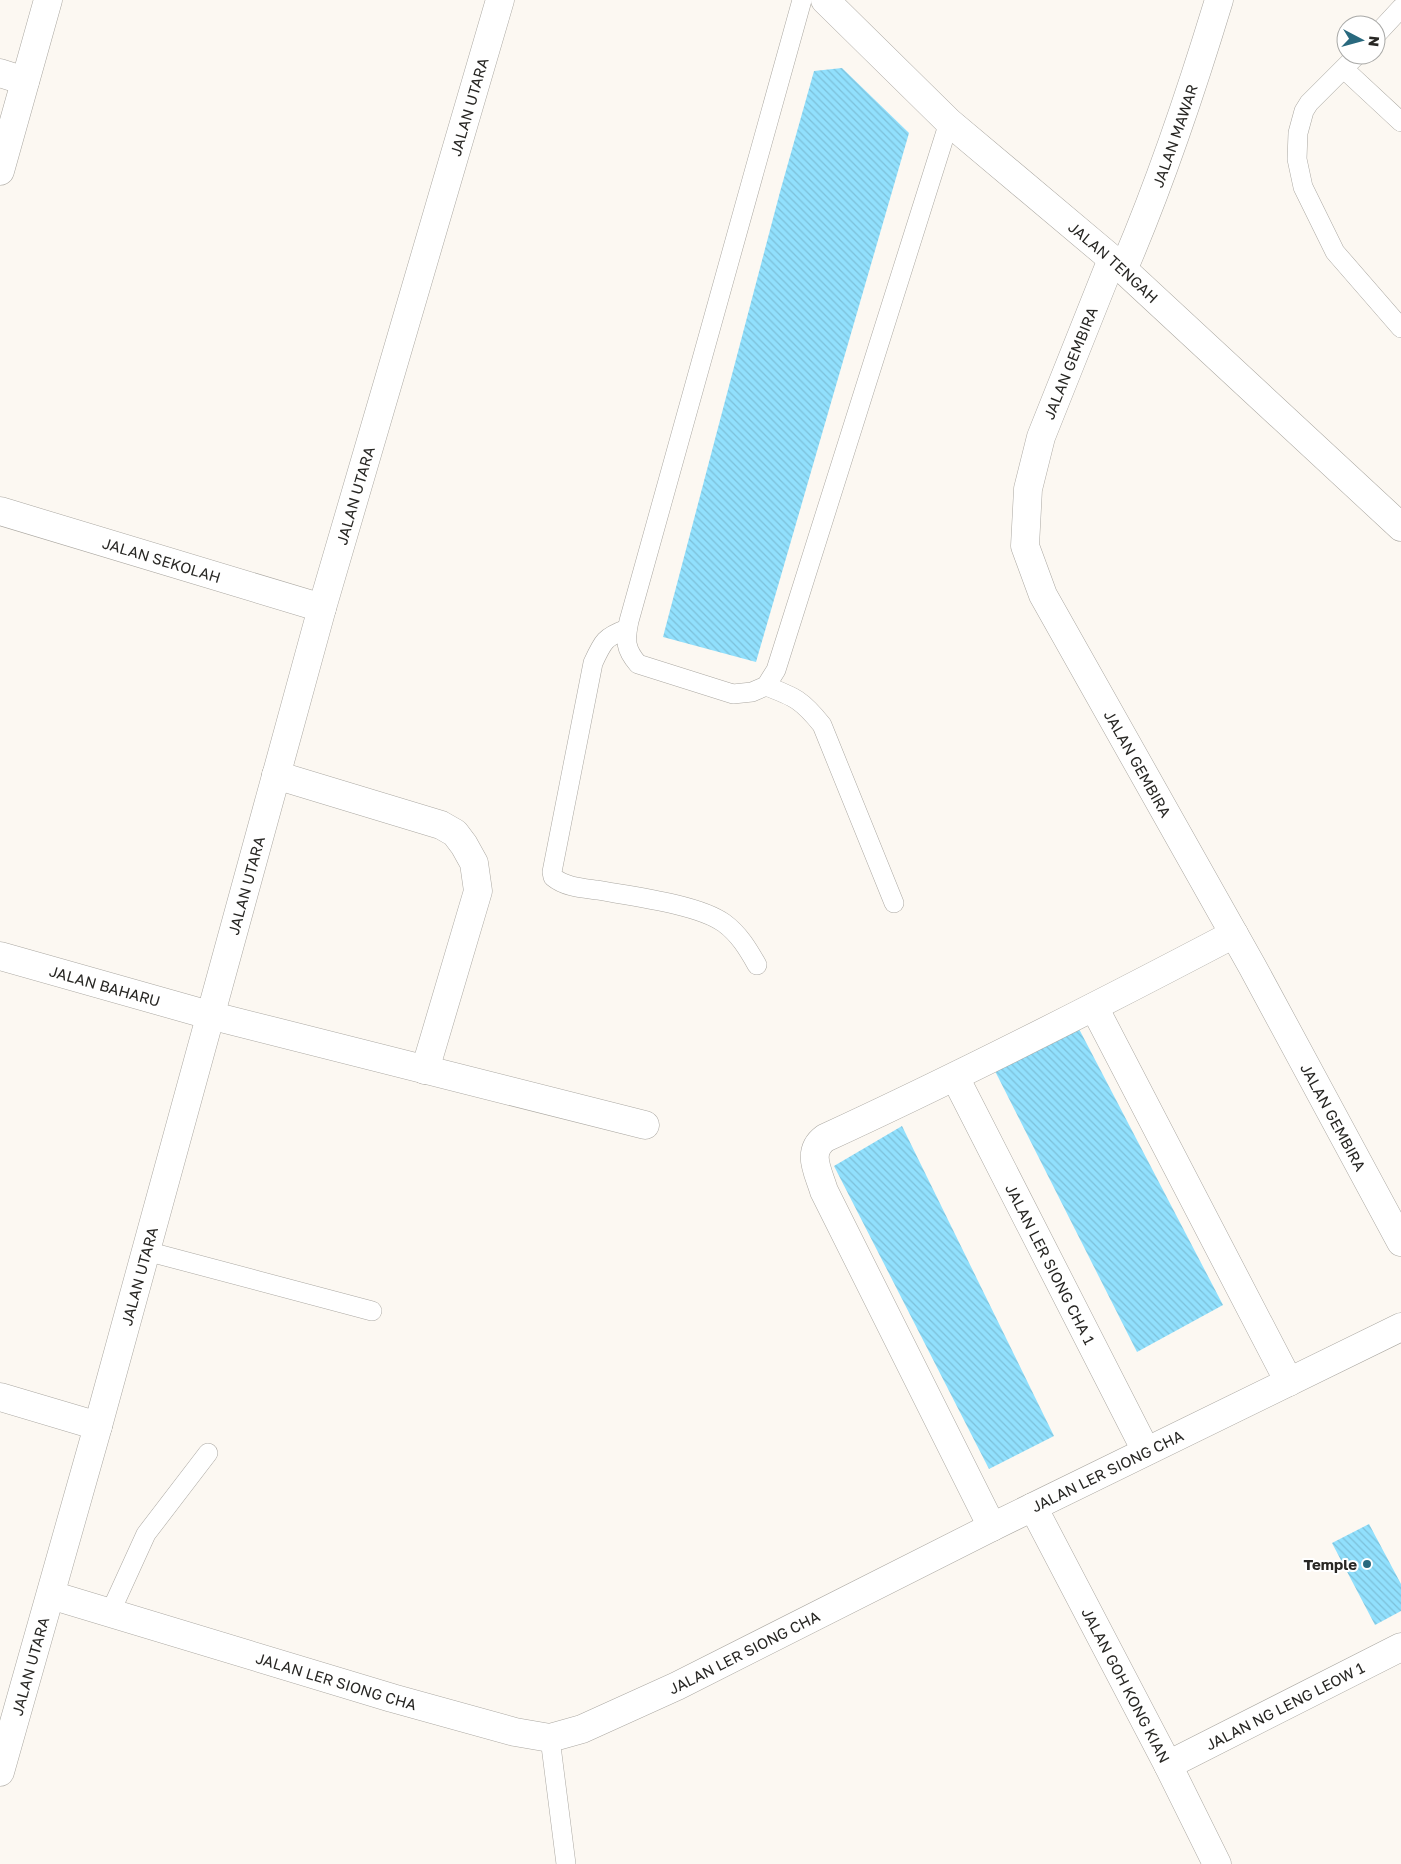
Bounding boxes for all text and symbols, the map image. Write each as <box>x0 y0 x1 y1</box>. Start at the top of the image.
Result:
north arrow <box>1336 15 1386 65</box>
text: N <box>1365 35 1383 48</box>
street label: JALAN UTARA <box>446 55 492 158</box>
street label: JALAN MAWAR <box>1148 82 1201 190</box>
street label: JALAN TENGAH <box>1065 217 1162 306</box>
street label: JALAN GEMBIRA <box>1039 304 1101 422</box>
street label: JALAN UTARA <box>332 444 378 547</box>
street label: JALAN SEKOLAH <box>101 533 223 586</box>
street label: JALAN GEMBIRA <box>1101 707 1175 820</box>
street label: JALAN UTARA <box>224 834 268 937</box>
street label: JALAN BAHARU <box>47 961 162 1010</box>
street label: JALAN GEMBIRA <box>1297 1060 1370 1174</box>
street label: JALAN LER SIONG CHA 1 <box>1002 1181 1099 1347</box>
street label: JALAN UTARA <box>117 1225 161 1327</box>
street label: JALAN LER SIONG CHA <box>1028 1426 1186 1515</box>
place label: Temple <box>1303 1555 1357 1573</box>
marker: Temple <box>1361 1558 1373 1570</box>
street label: JALAN GOH KONG KIAN <box>1078 1604 1174 1766</box>
street label: JALAN LER SIONG CHA <box>666 1607 823 1698</box>
street label: JALAN UTARA <box>7 1615 52 1717</box>
street label: JALAN LER SIONG CHA <box>254 1648 419 1713</box>
street label: JALAN NG LENG LEOW 1 <box>1203 1658 1367 1753</box>

